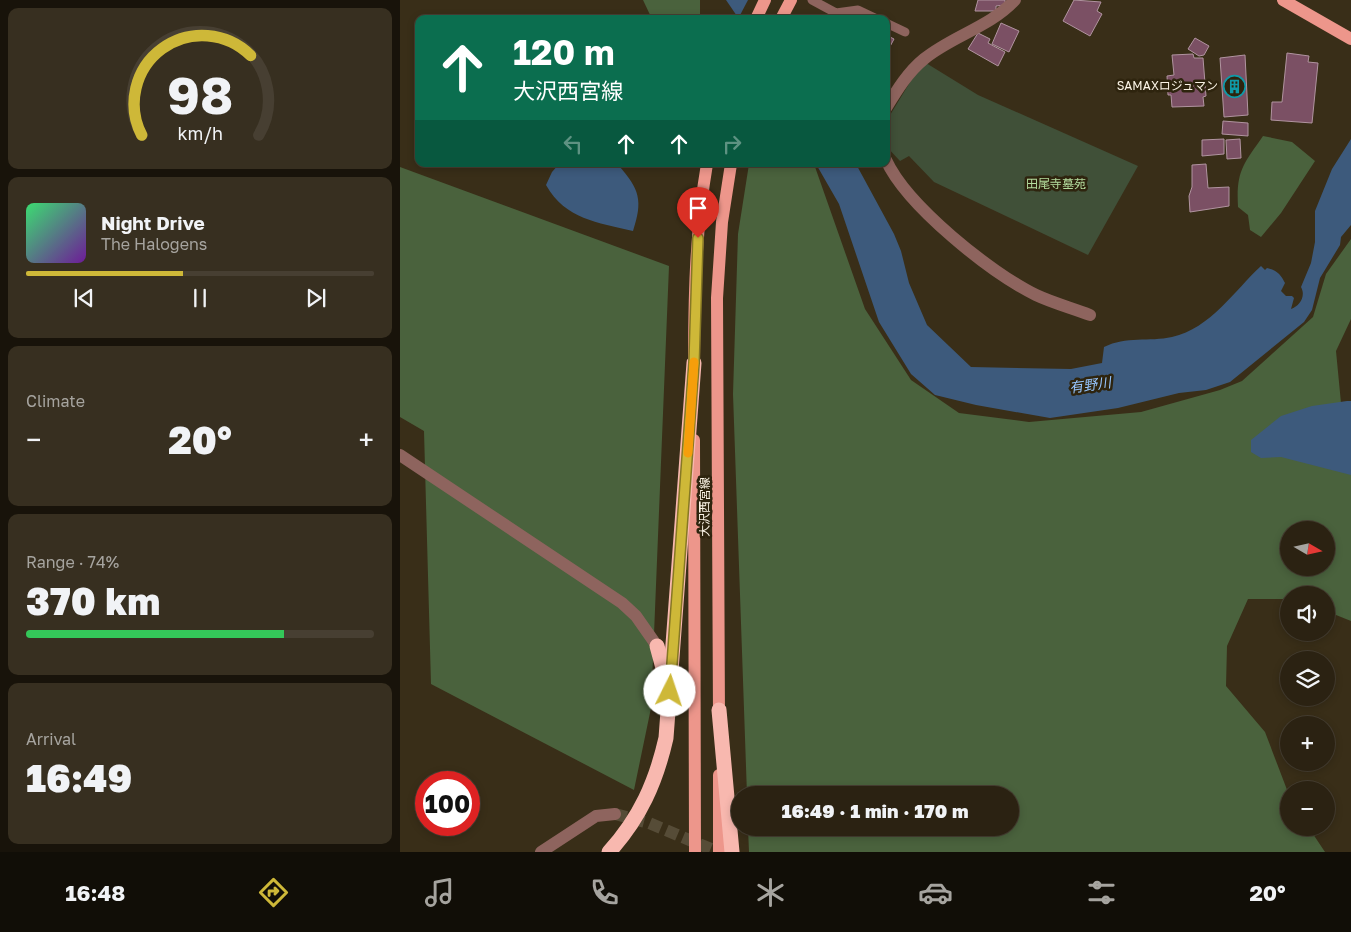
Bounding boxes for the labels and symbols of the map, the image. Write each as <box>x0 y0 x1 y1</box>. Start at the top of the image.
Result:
building icon: SAMAXロジュマン <box>1222 74 1246 98</box>
place label: SAMAXロジュマン <box>1117 78 1218 93</box>
park label: 田尾寺墓苑 <box>1026 176 1086 191</box>
pin <box>677 187 719 238</box>
water label: 有野川 <box>1068 373 1114 396</box>
street label: 大沢西宮線 <box>697 477 712 537</box>
north arrow <box>1280 521 1335 576</box>
position arrow <box>643 664 695 716</box>
speed limit sign: 100 <box>415 771 480 836</box>

